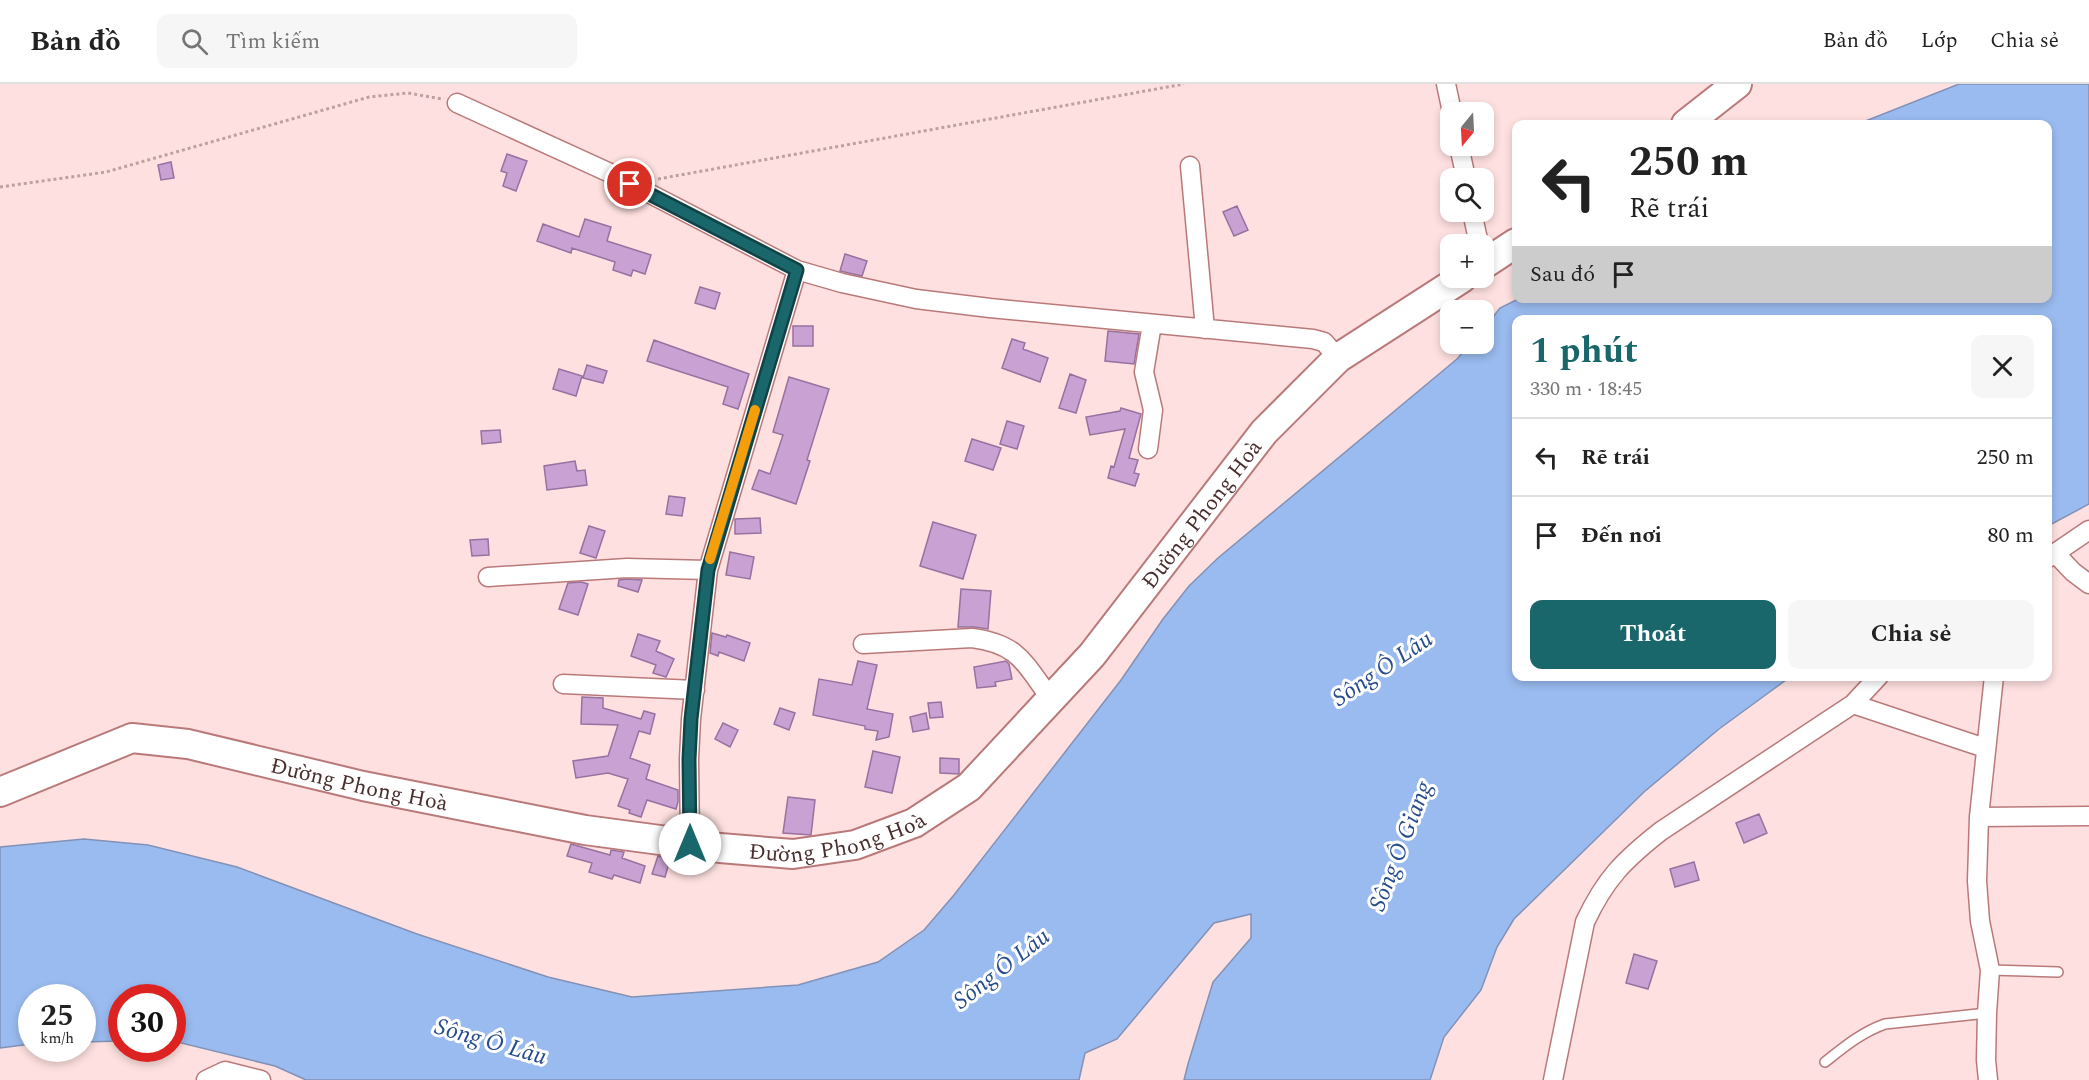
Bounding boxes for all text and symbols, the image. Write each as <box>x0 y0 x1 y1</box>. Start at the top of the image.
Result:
search box <box>157 14 577 68</box>
text: Bản đồ <box>30 20 121 63</box>
icon: search <box>178 25 211 58</box>
text: Tìm kiếm <box>226 25 320 58</box>
text: Bản đồ <box>1823 25 1888 57</box>
text: Lớp <box>1921 25 1957 57</box>
text: Chia sẻ <box>1990 25 2059 57</box>
north arrow <box>1440 102 1494 156</box>
map controls <box>1440 102 1494 354</box>
text: 250 m <box>1629 131 1748 194</box>
icon: left <box>1530 144 1608 222</box>
pin <box>604 158 655 209</box>
icon: arrive <box>613 167 646 200</box>
button: search <box>1440 168 1494 222</box>
text: Rẽ trái <box>1629 188 1709 230</box>
button: + <box>1440 234 1494 288</box>
text: Sau đó <box>1530 258 1595 291</box>
icon: arrive <box>1607 258 1640 291</box>
button: − <box>1440 300 1494 354</box>
text: 1 phút <box>1530 324 1638 379</box>
button: close <box>1971 335 2034 398</box>
text: 330 m · 18:45 <box>1530 374 1642 404</box>
street label: Đường Phong Hoà <box>1134 433 1271 596</box>
icon: left <box>1530 441 1563 474</box>
text: Rẽ trái <box>1581 441 1650 474</box>
text: 250 m <box>1977 441 2034 474</box>
icon: arrive <box>1530 519 1563 552</box>
text: Đến nơi <box>1581 519 1662 552</box>
text: 80 m <box>1988 519 2034 552</box>
button: Thoát <box>1530 600 1776 669</box>
button: Chia sẻ <box>1788 600 2034 669</box>
water label: Sông Ô Lâu <box>1325 622 1441 716</box>
street label: Đường Phong Hoà <box>267 749 451 821</box>
water label: Sông Ô Giang <box>1360 775 1443 916</box>
street label: Đường Phong Hoà <box>747 804 933 872</box>
position arrow <box>658 812 722 876</box>
water label: Sông Ô Lâu <box>945 919 1058 1018</box>
speed limit sign: 30 <box>108 984 186 1062</box>
text: 25 <box>40 993 74 1039</box>
water label: Sông Ô Lâu <box>431 1009 551 1075</box>
text: km/h <box>40 1027 74 1050</box>

